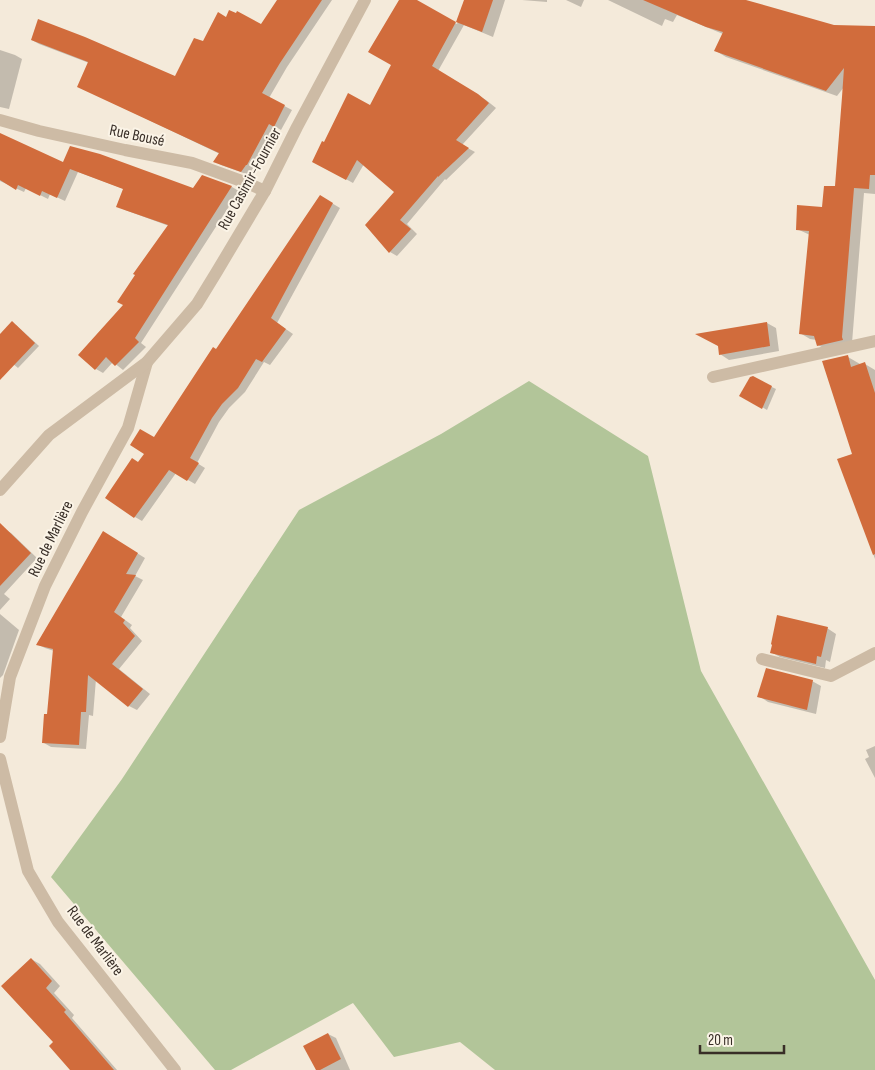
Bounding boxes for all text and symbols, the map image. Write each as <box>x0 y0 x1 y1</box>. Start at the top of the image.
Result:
street label: Rue Bousé <box>108 121 166 151</box>
street label: Rue Casimir-Fournier <box>214 124 286 233</box>
street label: Rue de Marlière <box>24 498 78 580</box>
street label: Rue de Marlière <box>63 902 127 980</box>
scale bar <box>700 1022 784 1054</box>
text: 20 m <box>708 1031 733 1050</box>

